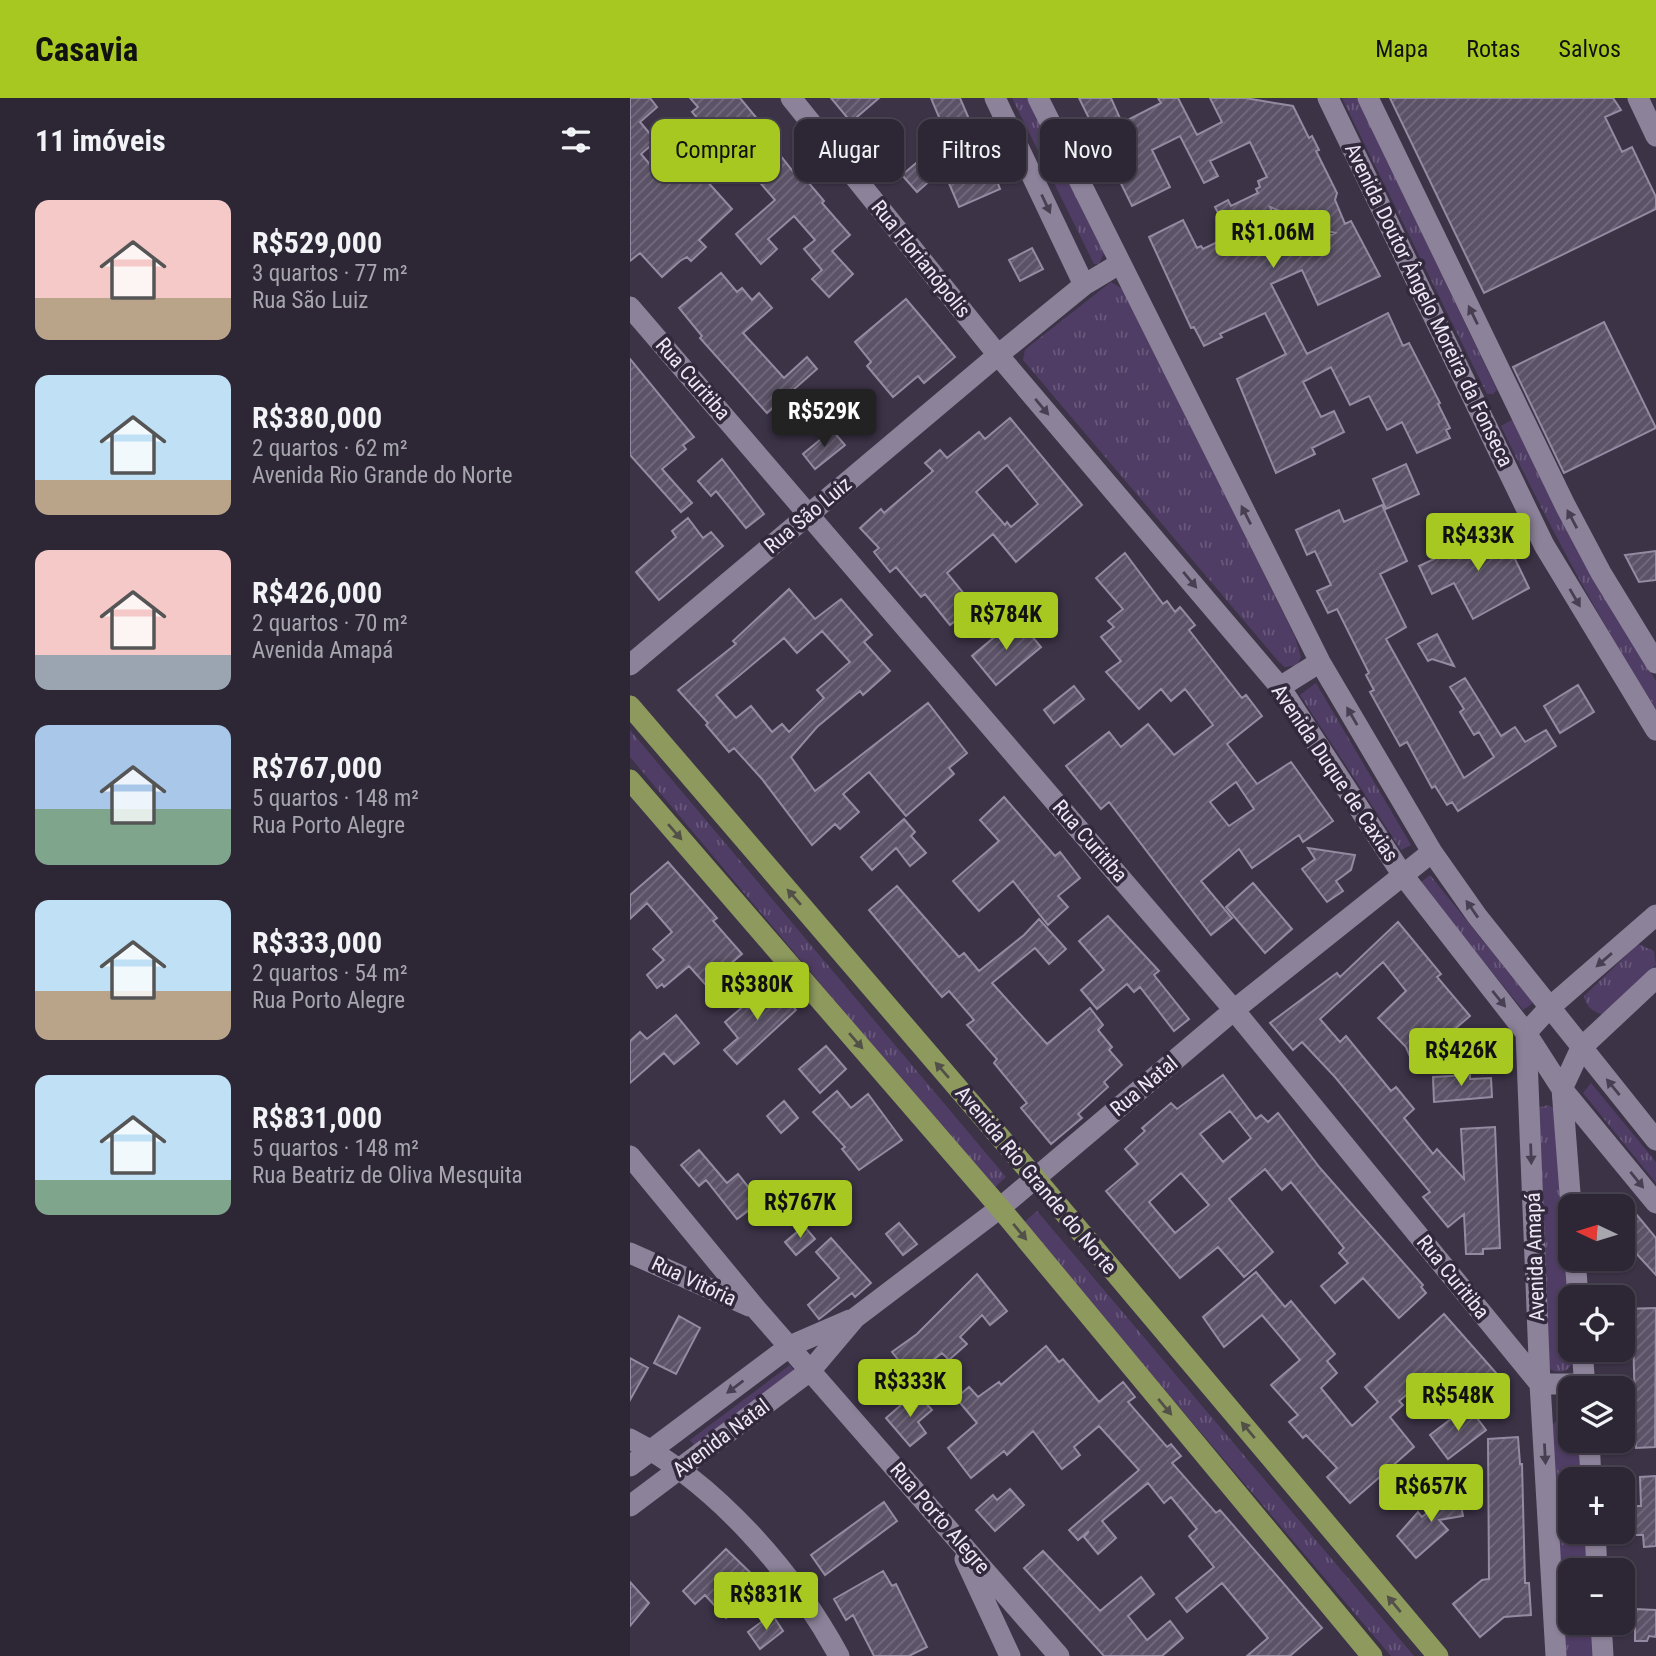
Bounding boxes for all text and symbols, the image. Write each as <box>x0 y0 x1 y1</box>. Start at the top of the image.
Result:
text: Casavia <box>35 30 138 69</box>
text: Mapa <box>1375 35 1428 63</box>
text: Rotas <box>1466 35 1520 63</box>
text: Salvos <box>1558 35 1621 63</box>
chip: Comprar <box>651 119 780 182</box>
chip: Alugar <box>794 119 904 182</box>
chip: Filtros <box>918 119 1026 182</box>
chip: Novo <box>1040 119 1136 182</box>
icon: filters <box>557 121 595 159</box>
text: 11 imóveis <box>35 123 166 158</box>
street label: Avenida Doutor Ângelo Moreira da Fonseca <box>1340 139 1518 471</box>
one-way arrow <box>1040 194 1051 214</box>
street label: Rua Florianópolis <box>866 196 976 322</box>
pin: R$1.06M <box>1208 211 1338 270</box>
text: R$1.06M <box>1231 219 1315 246</box>
text: R$529,000 <box>252 225 382 260</box>
icon: home <box>91 228 175 312</box>
text: 3 quartos · 77 m² <box>252 260 408 287</box>
text: Rua São Luiz <box>252 287 368 314</box>
one-way arrow <box>1467 305 1479 325</box>
street label: Rua Curitiba <box>651 333 735 425</box>
pin: R$529K <box>767 390 881 449</box>
text: R$529K <box>788 398 860 425</box>
one-way arrow <box>1034 398 1049 415</box>
text: R$380,000 <box>252 400 382 435</box>
icon: home <box>91 403 175 487</box>
text: 2 quartos · 62 m² <box>252 435 408 462</box>
text: Avenida Rio Grande do Norte <box>252 462 513 489</box>
street label: Rua São Luiz <box>760 472 856 558</box>
one-way arrow <box>1240 505 1251 525</box>
one-way arrow <box>1567 509 1578 529</box>
pin: R$433K <box>1421 514 1535 573</box>
text: R$433K <box>1442 522 1514 549</box>
one-way arrow <box>1182 571 1197 589</box>
text: R$426,000 <box>252 575 382 610</box>
icon: home <box>91 578 175 662</box>
one-way arrow <box>1569 589 1581 608</box>
pin: R$784K <box>949 592 1063 652</box>
text: R$784K <box>970 601 1042 628</box>
text: 2 quartos · 70 m² <box>252 610 408 637</box>
text: Avenida Amapá <box>252 637 393 664</box>
street label: Avenida Duque de Caxias <box>1267 680 1403 866</box>
one-way arrow <box>1346 706 1358 725</box>
text: R$767,000 <box>252 750 382 785</box>
icon: home <box>91 753 175 837</box>
text: 5 quartos · 148 m² <box>252 785 419 812</box>
street label: Rua Curitiba <box>1048 795 1132 887</box>
text: Rua Porto Alegre <box>252 812 405 839</box>
one-way arrow <box>667 823 683 841</box>
one-way arrow <box>786 888 802 906</box>
one-way arrow <box>1465 900 1479 918</box>
text: R$333,000 <box>252 925 382 960</box>
icon: home <box>91 928 175 1012</box>
one-way arrow <box>1596 952 1613 967</box>
text: 2 quartos · 54 m² <box>252 960 408 987</box>
pin: R$380K <box>700 962 814 1022</box>
text: R$380K <box>721 971 793 998</box>
text: Rua Porto Alegre <box>252 987 405 1014</box>
one-way arrow <box>1491 991 1506 1008</box>
pin: R$426K <box>1404 1028 1518 1088</box>
one-way arrow <box>848 1032 864 1050</box>
text: R$426K <box>1425 1037 1497 1064</box>
street label: Rua Natal <box>1106 1051 1182 1121</box>
one-way arrow <box>935 1061 950 1078</box>
one-way arrow <box>1606 1079 1621 1096</box>
street label: Avenida Rio Grande do Norte <box>950 1081 1122 1279</box>
text: R$831,000 <box>252 1100 382 1135</box>
icon: home <box>91 1103 175 1187</box>
text: 5 quartos · 148 m² <box>252 1135 419 1162</box>
one-way arrow <box>1526 1143 1537 1165</box>
text: Rua Beatriz de Oliva Mesquita <box>252 1162 523 1189</box>
one-way arrow <box>1629 1171 1644 1188</box>
pin: R$767K <box>743 1180 857 1240</box>
text: R$767K <box>764 1189 836 1216</box>
street label: Avenida Amapá <box>1521 1192 1549 1322</box>
north arrow <box>1558 1194 1634 1270</box>
map controls <box>1558 1194 1635 1635</box>
one-way arrow <box>1012 1223 1028 1241</box>
street label: Rua Curitiba <box>1412 1230 1494 1324</box>
street label: Rua Vitória <box>648 1251 740 1311</box>
button: locate <box>1558 1285 1635 1362</box>
pin: R$333K <box>853 1360 967 1419</box>
text: R$333K <box>874 1368 946 1395</box>
pin: R$548K <box>1401 1374 1515 1433</box>
button: layers <box>1558 1376 1635 1453</box>
one-way arrow <box>726 1380 744 1394</box>
text: R$548K <box>1422 1382 1494 1409</box>
street label: Avenida Natal <box>668 1394 774 1482</box>
one-way arrow <box>1157 1399 1172 1416</box>
one-way arrow <box>1240 1421 1256 1439</box>
one-way arrow <box>1539 1443 1550 1465</box>
street label: Rua Porto Alegre <box>885 1457 995 1579</box>
pin: R$657K <box>1374 1464 1488 1524</box>
button: + <box>1558 1467 1635 1544</box>
text: R$657K <box>1395 1473 1467 1500</box>
button: − <box>1558 1558 1635 1635</box>
pin: R$831K <box>709 1572 823 1632</box>
text: R$831K <box>730 1581 802 1608</box>
one-way arrow <box>1387 1595 1402 1613</box>

